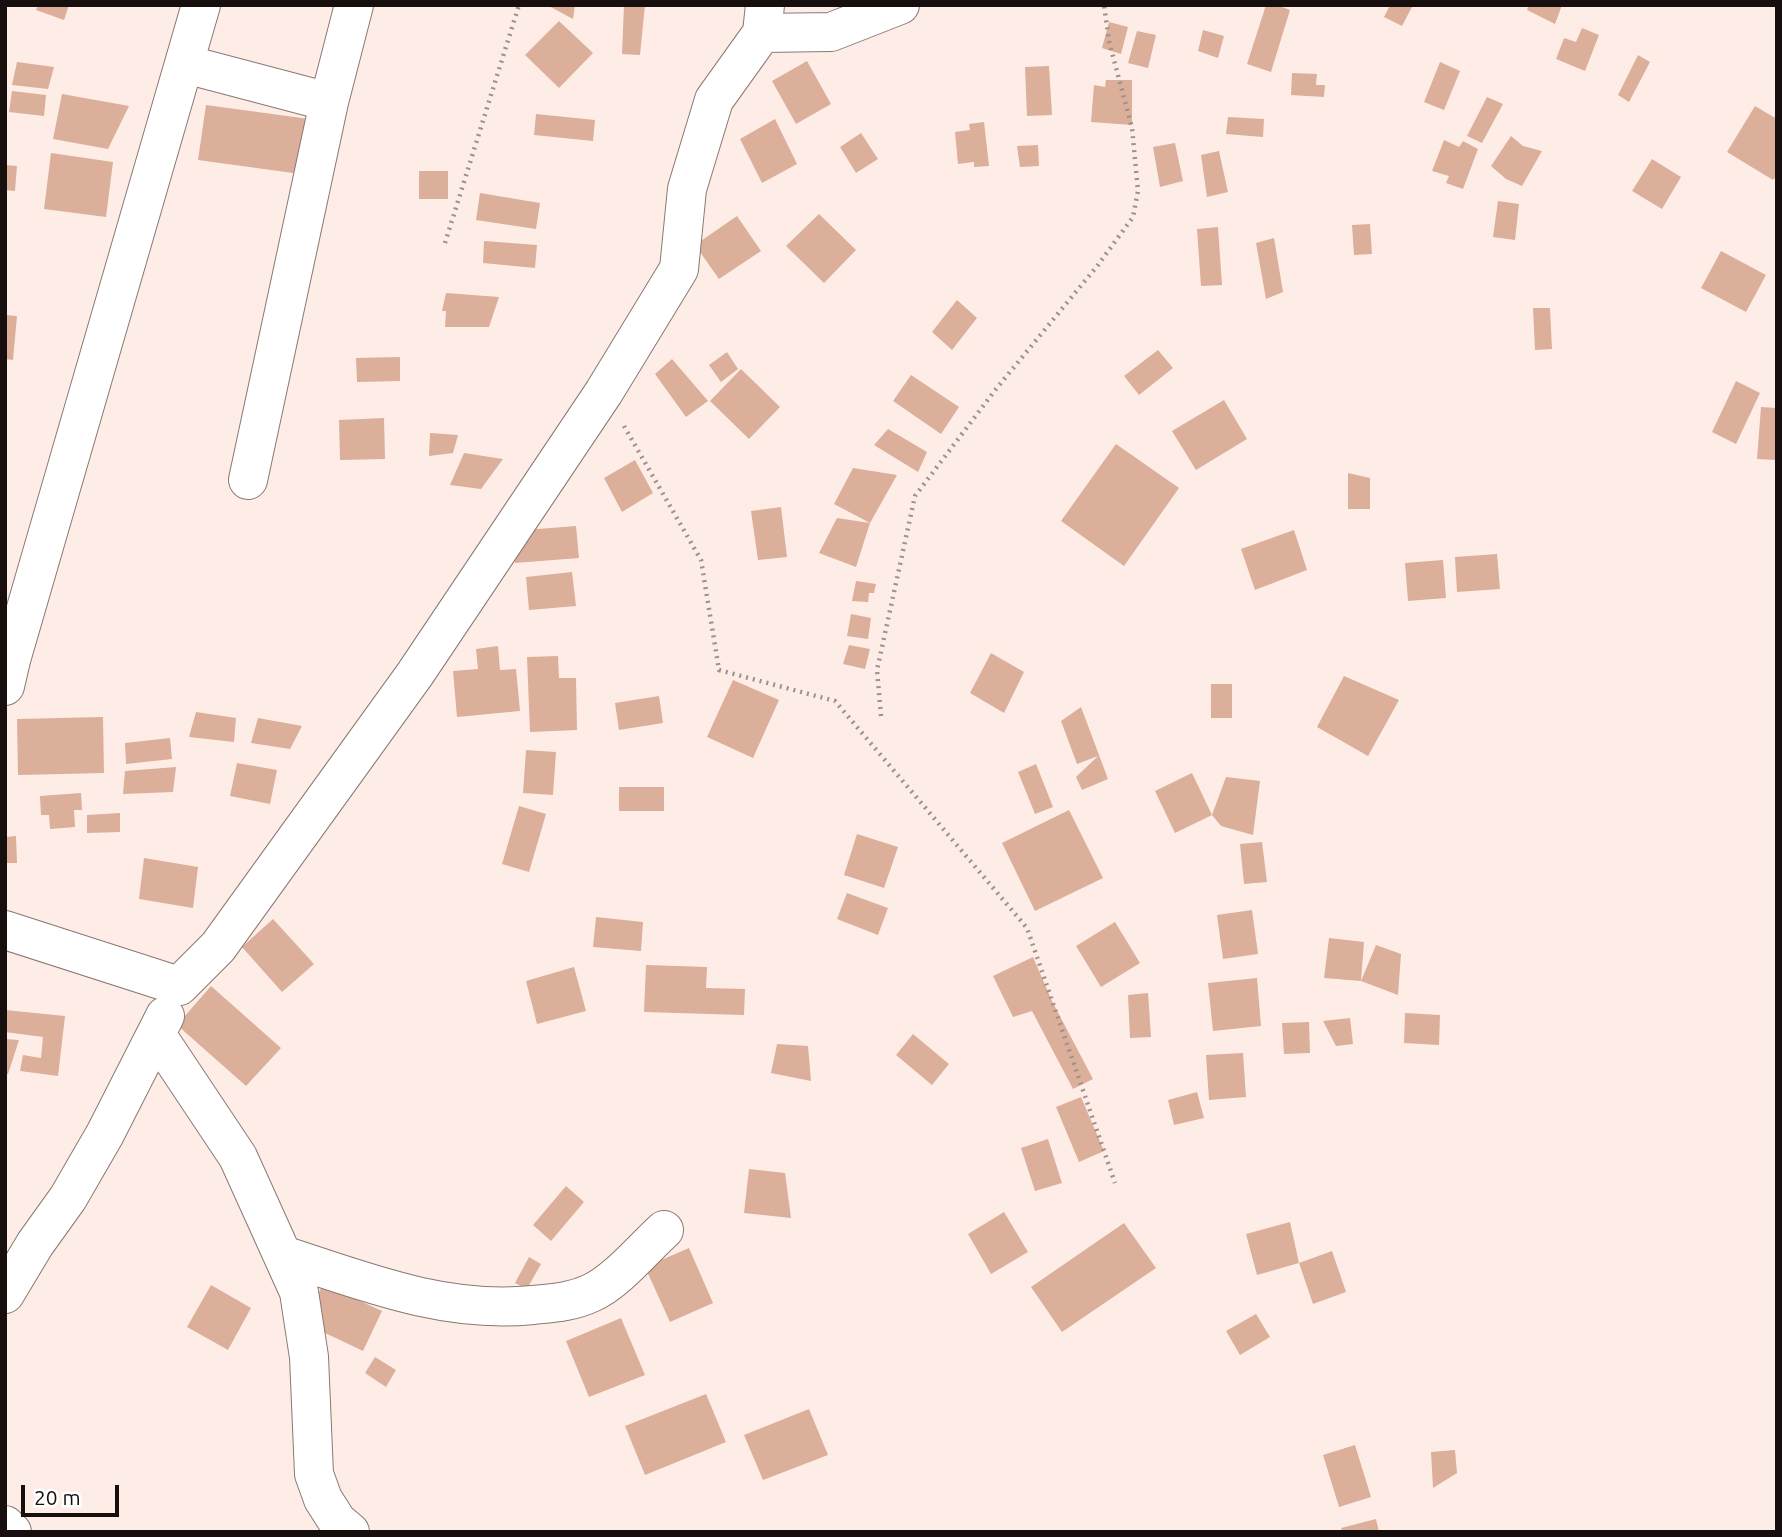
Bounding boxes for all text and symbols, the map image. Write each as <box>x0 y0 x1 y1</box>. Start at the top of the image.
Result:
scale bar <box>24 1470 122 1514</box>
text: 20 m <box>34 1485 81 1509</box>

